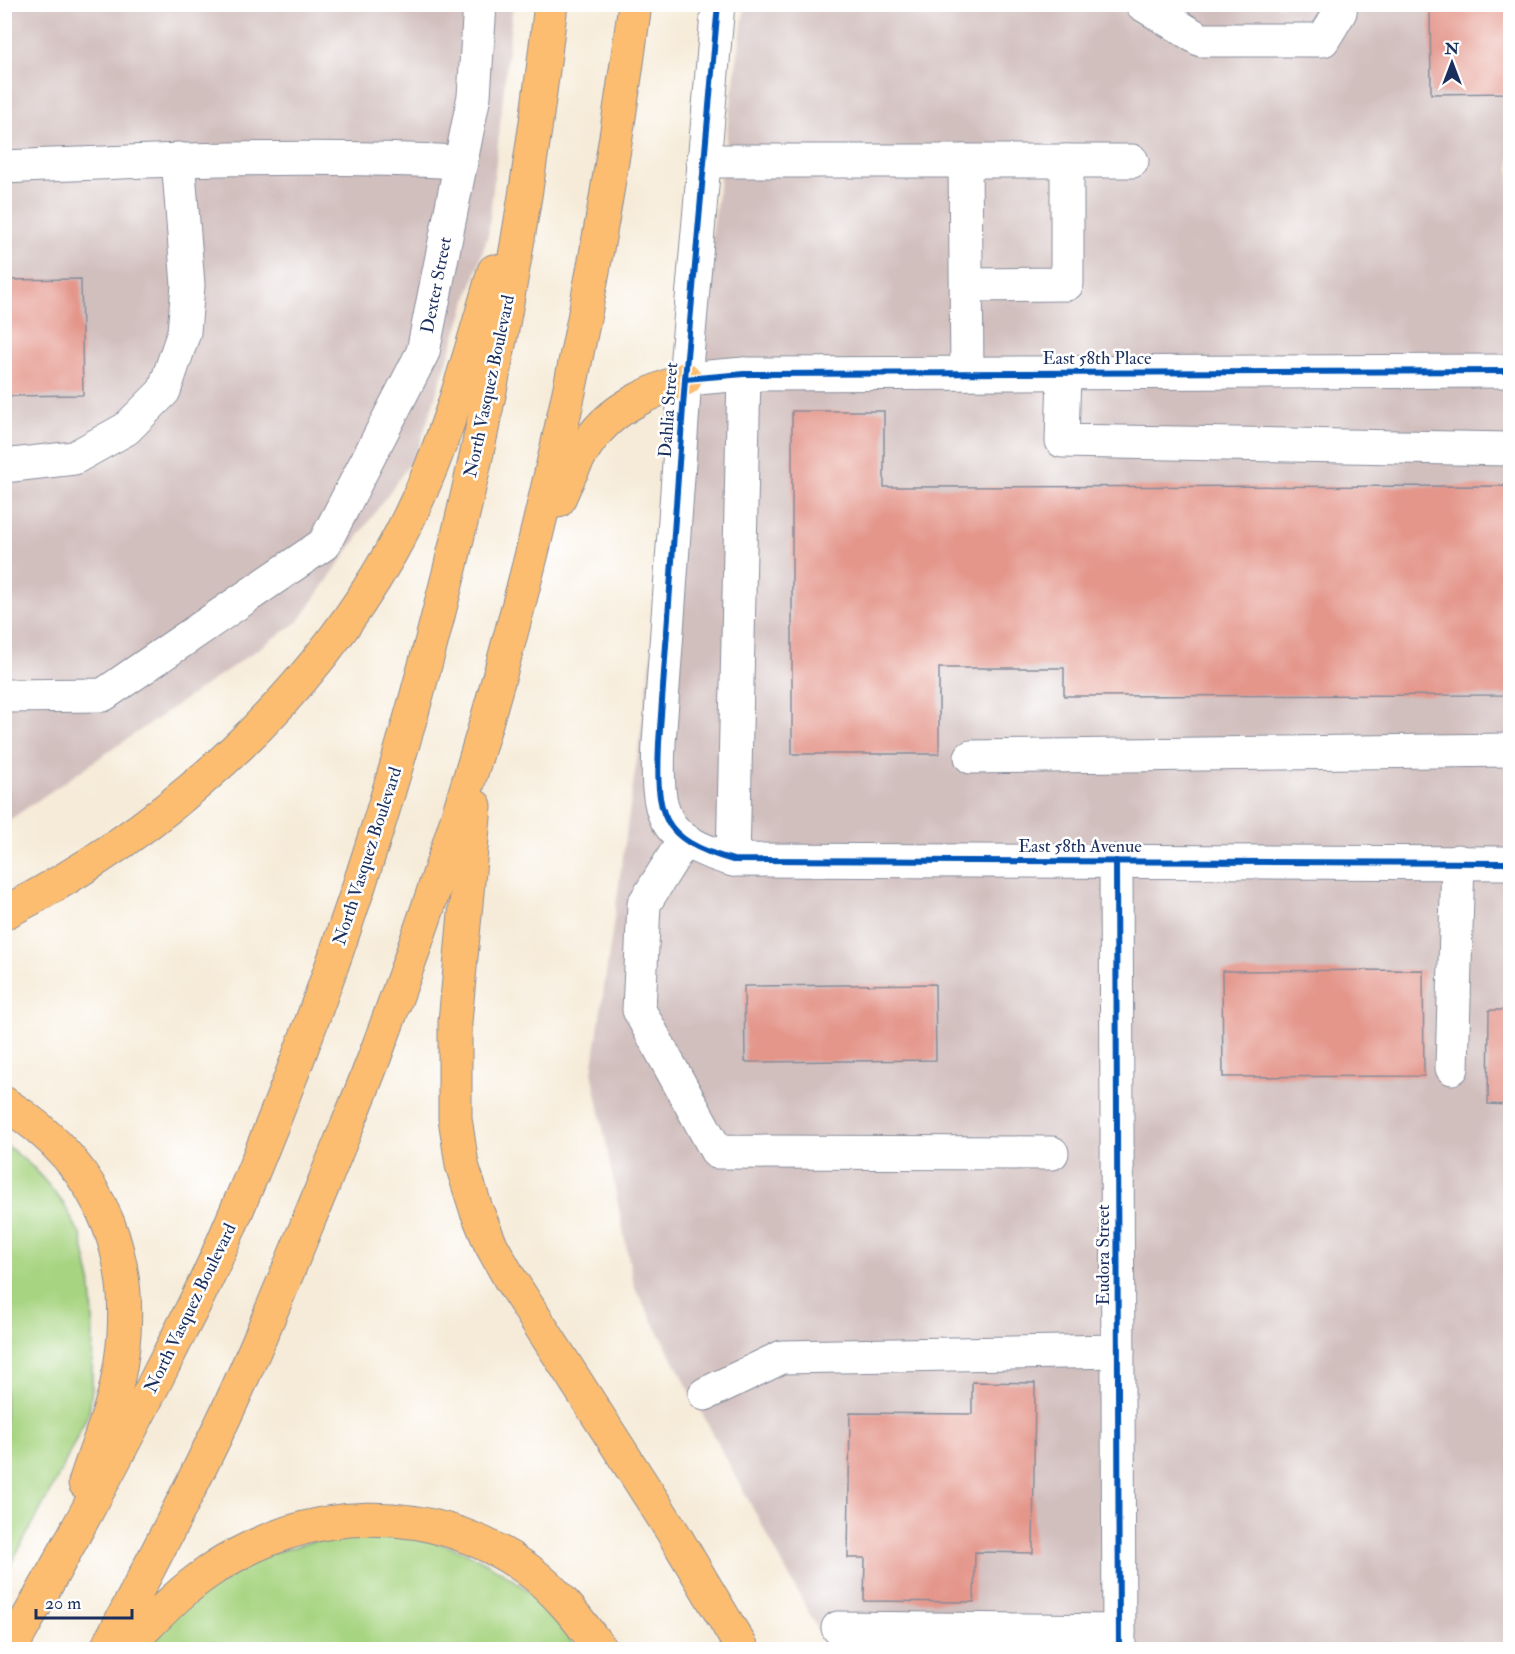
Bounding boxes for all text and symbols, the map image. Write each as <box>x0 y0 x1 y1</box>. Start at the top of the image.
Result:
north arrow <box>1422 33 1482 93</box>
text: N <box>1444 39 1460 59</box>
street label: Dexter Street <box>416 235 457 335</box>
street label: North Vasquez Boulevard <box>459 293 520 479</box>
street label: East 58th Place <box>1043 347 1152 370</box>
street label: Dahlia Street <box>654 361 683 458</box>
street label: North Vasquez Boulevard <box>328 764 407 948</box>
street label: East 58th Avenue <box>1018 835 1142 858</box>
street label: Eudora Street <box>1092 1204 1115 1306</box>
street label: North Vasquez Boulevard <box>139 1219 242 1397</box>
scale bar <box>36 1582 132 1620</box>
text: 20 m <box>45 1592 81 1615</box>

